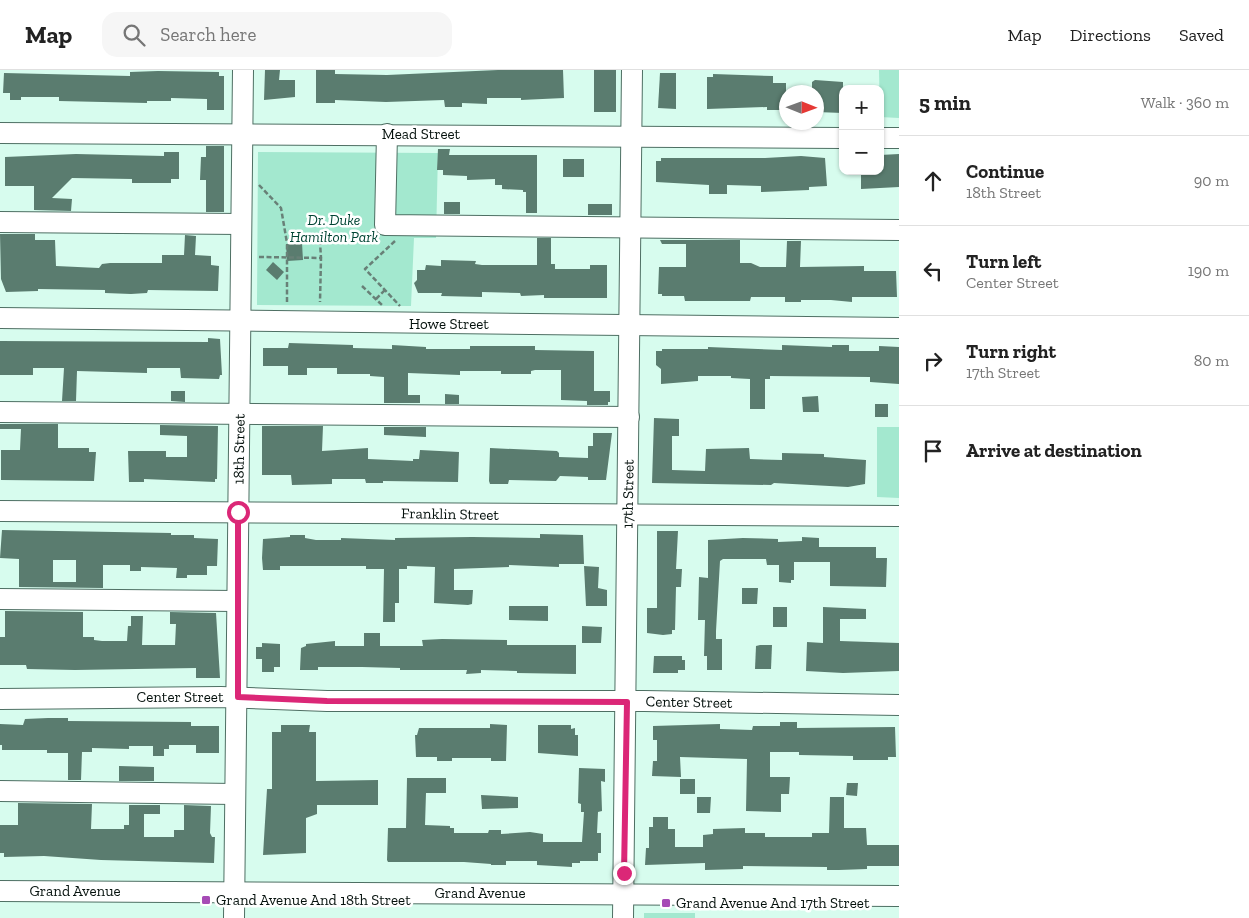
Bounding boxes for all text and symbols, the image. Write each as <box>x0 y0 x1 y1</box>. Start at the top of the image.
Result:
search box <box>102 12 452 57</box>
text: Map <box>25 20 72 49</box>
icon: search <box>120 21 148 49</box>
text: Search here <box>160 23 257 46</box>
text: Map <box>1007 24 1042 46</box>
text: Directions <box>1070 24 1151 46</box>
text: Saved <box>1179 24 1224 46</box>
north arrow <box>779 85 824 130</box>
map controls <box>839 85 884 175</box>
button: + <box>839 85 884 130</box>
text: 5 min <box>919 90 971 115</box>
text: Walk · 360 m <box>1141 93 1229 112</box>
street label: Mead Street <box>382 125 461 143</box>
button: − <box>839 130 884 175</box>
text: Continue <box>966 160 1044 183</box>
icon: ahead <box>919 167 947 195</box>
text: 90 m <box>1194 171 1229 190</box>
text: 18th Street <box>966 183 1041 202</box>
park label: Dr. Duke Hamilton Park <box>290 211 379 246</box>
text: Turn left <box>966 250 1041 273</box>
icon: left <box>919 257 947 285</box>
text: 190 m <box>1188 261 1229 280</box>
text: Center Street <box>966 273 1059 292</box>
street label: Howe Street <box>409 315 489 333</box>
text: Turn right <box>966 340 1056 363</box>
icon: right <box>919 347 947 375</box>
text: 80 m <box>1194 351 1229 370</box>
text: 17th Street <box>966 363 1040 382</box>
street label: 18th Street <box>229 413 249 484</box>
icon: arrive <box>919 437 947 465</box>
text: Arrive at destination <box>966 439 1142 462</box>
street label: 17th Street <box>618 459 638 529</box>
route start <box>227 501 250 524</box>
street label: Franklin Street <box>401 504 500 524</box>
street label: Center Street <box>137 688 224 706</box>
street label: Center Street <box>645 692 733 712</box>
route end <box>613 862 636 885</box>
street label: Grand Avenue <box>29 882 121 900</box>
street label: Grand Avenue <box>434 884 526 902</box>
place label: Grand Avenue And 18th Street <box>216 891 411 909</box>
marker: Grand Avenue And 18th Street <box>200 894 212 906</box>
place label: Grand Avenue And 17th Street <box>676 894 870 912</box>
marker: Grand Avenue And 17th Street <box>660 897 672 909</box>

